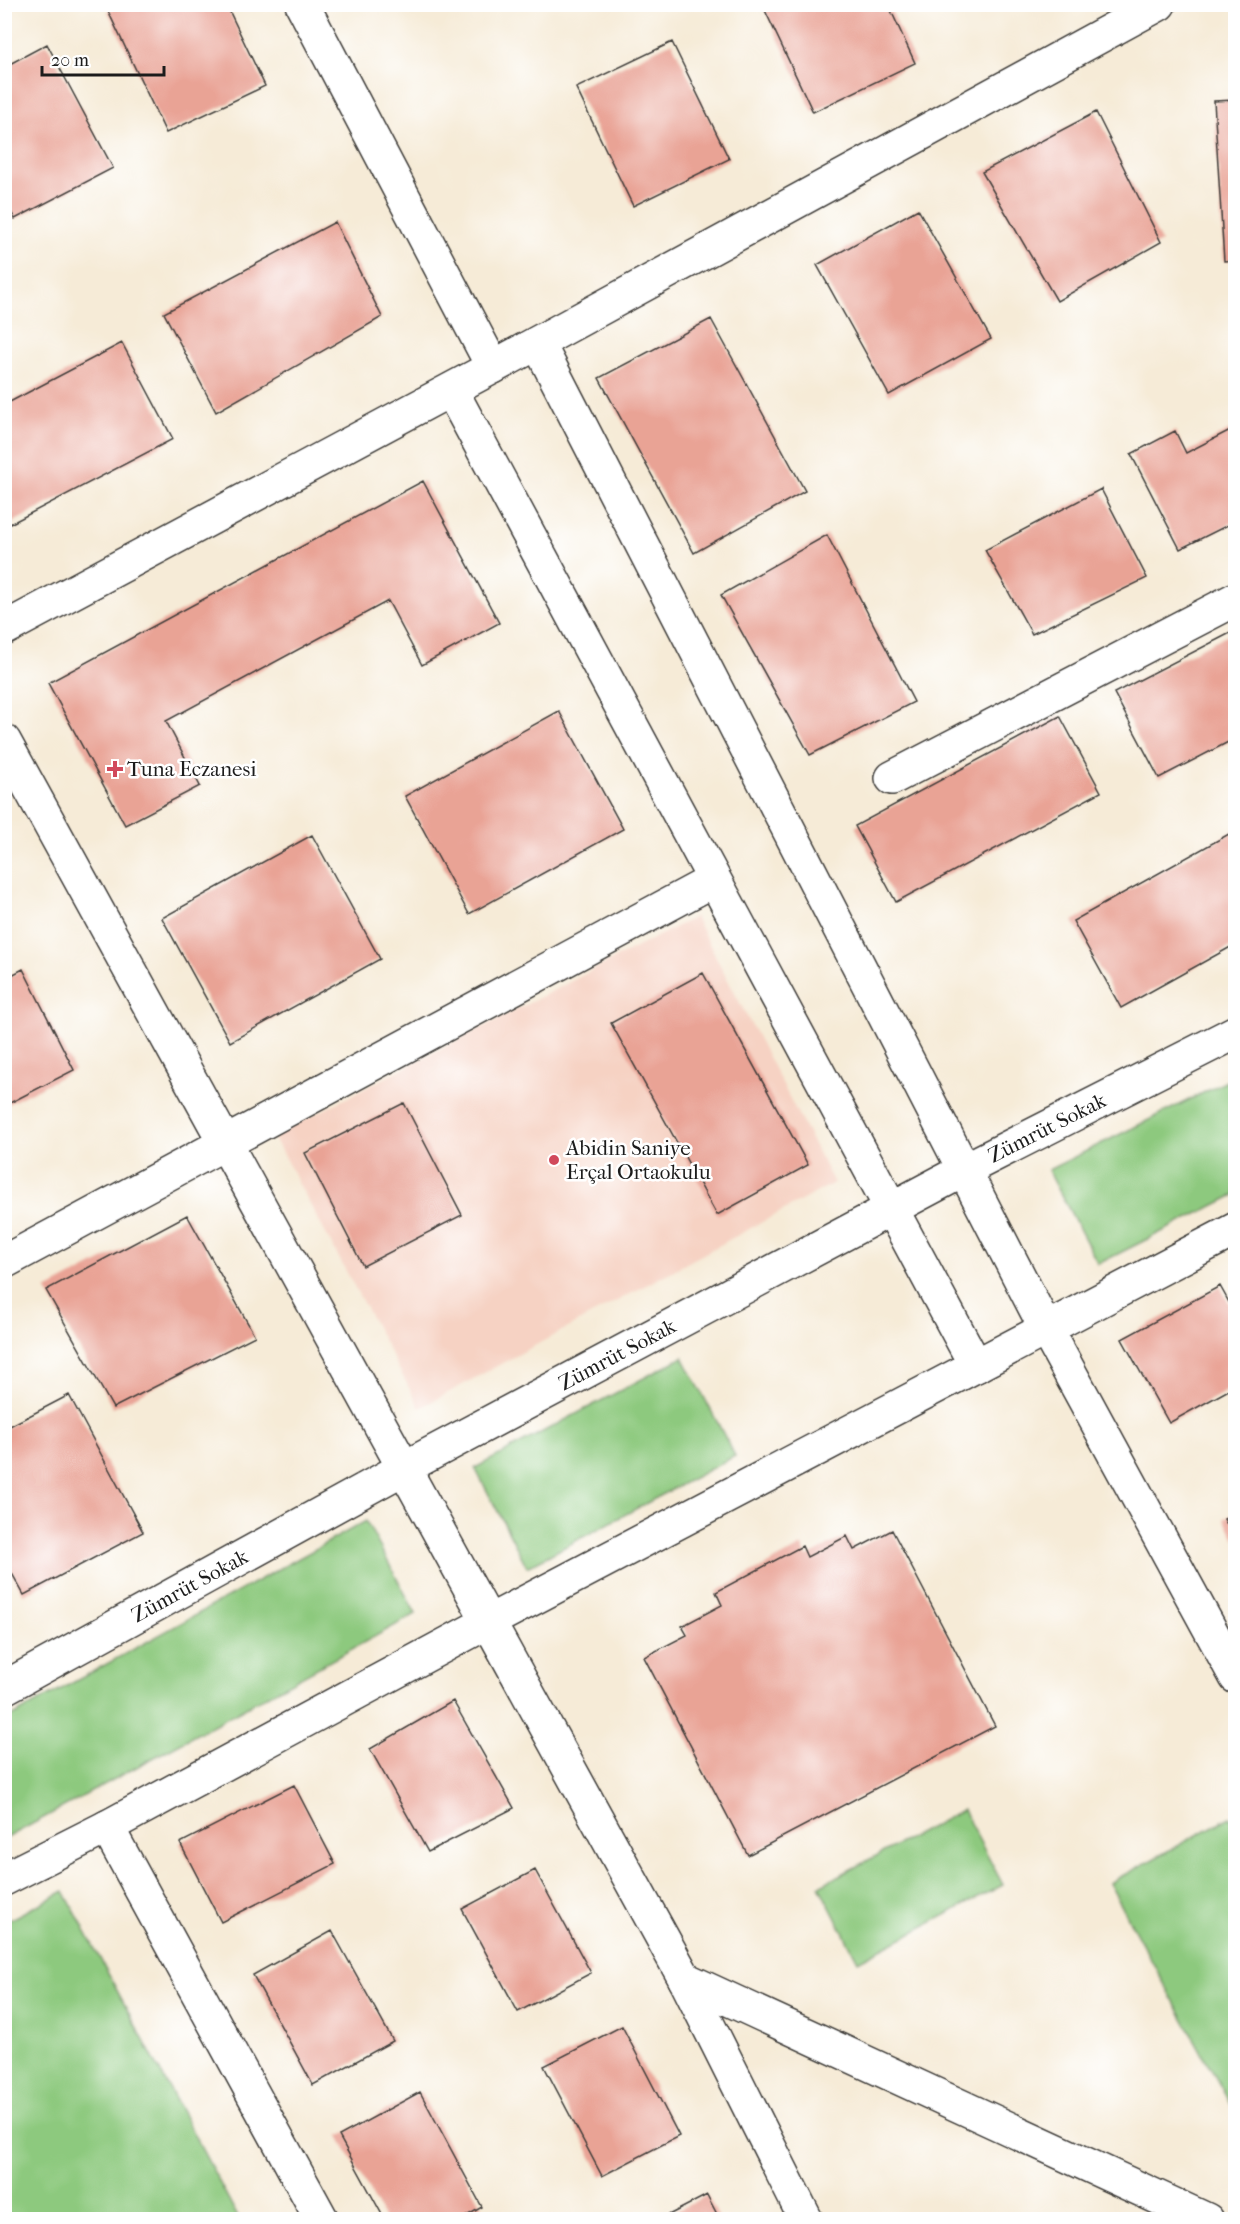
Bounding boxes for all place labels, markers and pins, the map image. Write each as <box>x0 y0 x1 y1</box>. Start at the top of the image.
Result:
place label: Tuna Eczanesi <box>127 757 256 781</box>
marker: Tuna Eczanesi <box>108 762 122 776</box>
place label: Abidin Saniye Erçal Ortaokulu <box>565 1136 711 1184</box>
marker: Abidin Saniye Erçal Ortaokulu <box>547 1153 561 1167</box>

